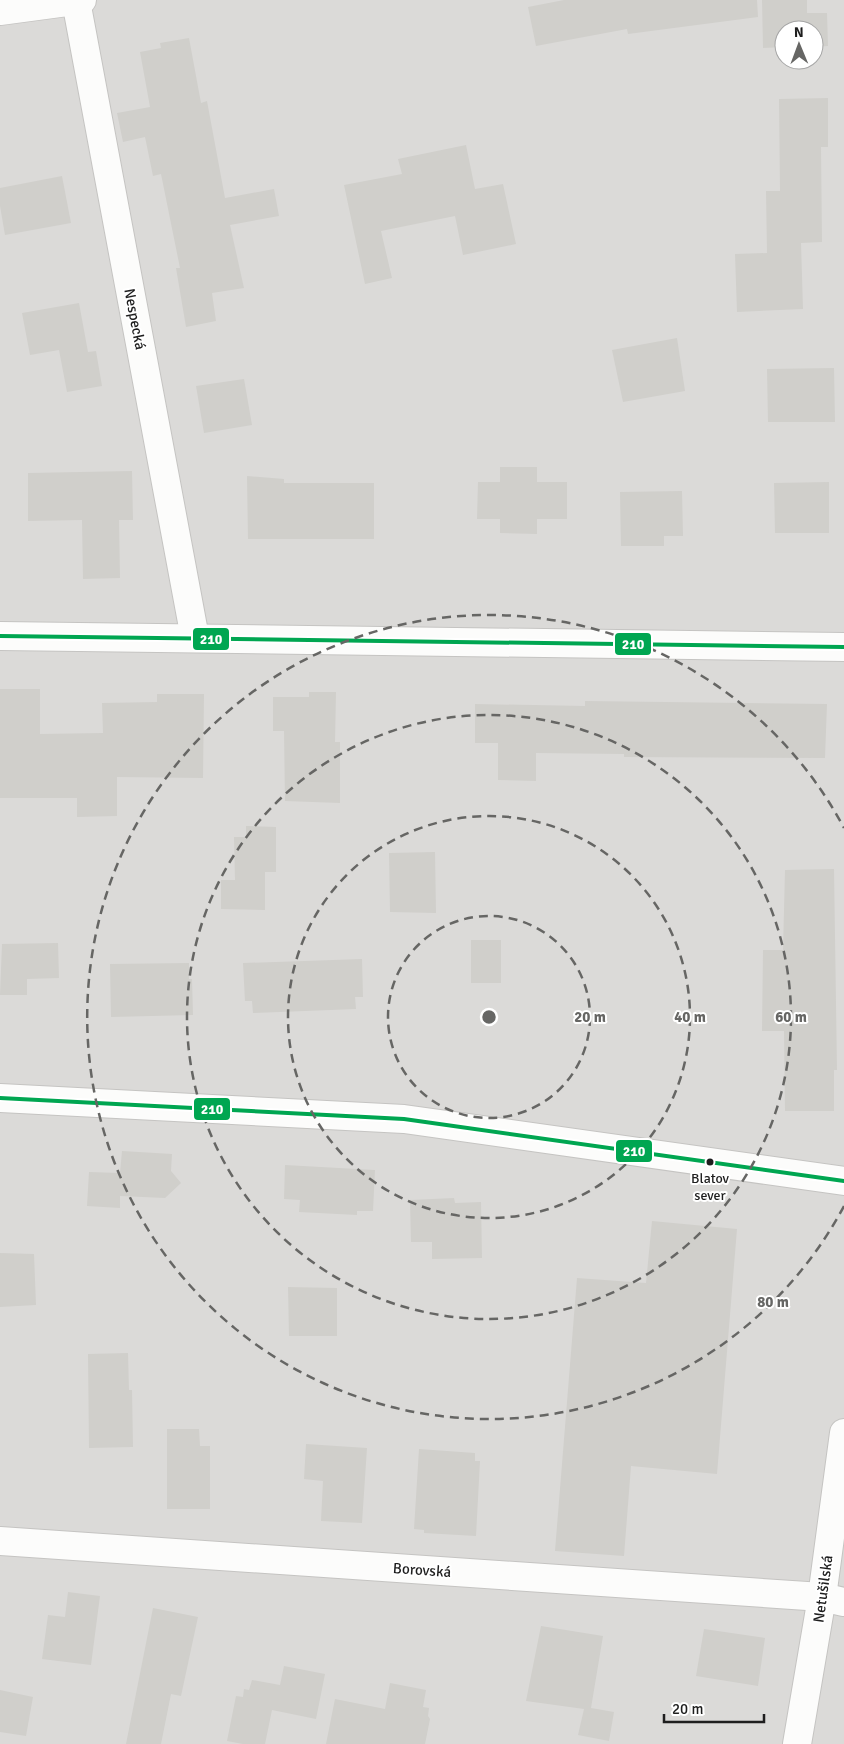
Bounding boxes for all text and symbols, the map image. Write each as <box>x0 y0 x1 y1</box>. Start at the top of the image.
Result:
north arrow <box>774 20 824 70</box>
text: N <box>794 24 804 41</box>
street label: Nespecká <box>120 287 150 351</box>
line badge: 210 <box>192 627 230 651</box>
text: 210 <box>200 631 223 648</box>
line badge: 210 <box>614 632 652 656</box>
text: 210 <box>622 636 645 653</box>
centre of rings <box>480 1008 498 1026</box>
text: 20 m <box>574 1008 606 1026</box>
text: 40 m <box>674 1008 706 1026</box>
text: 60 m <box>775 1008 807 1026</box>
line badge: 210 <box>193 1097 231 1121</box>
text: 210 <box>201 1101 224 1118</box>
line badge: 210 <box>615 1139 653 1163</box>
text: 210 <box>623 1143 646 1160</box>
marker: Blatov sever <box>705 1157 715 1167</box>
place label: Blatov sever <box>691 1170 730 1204</box>
text: 80 m <box>757 1293 789 1311</box>
street label: Netušilská <box>809 1554 837 1624</box>
street label: Borovská <box>392 1559 452 1581</box>
scale bar <box>664 1692 764 1724</box>
text: 20 m <box>672 1700 703 1718</box>

